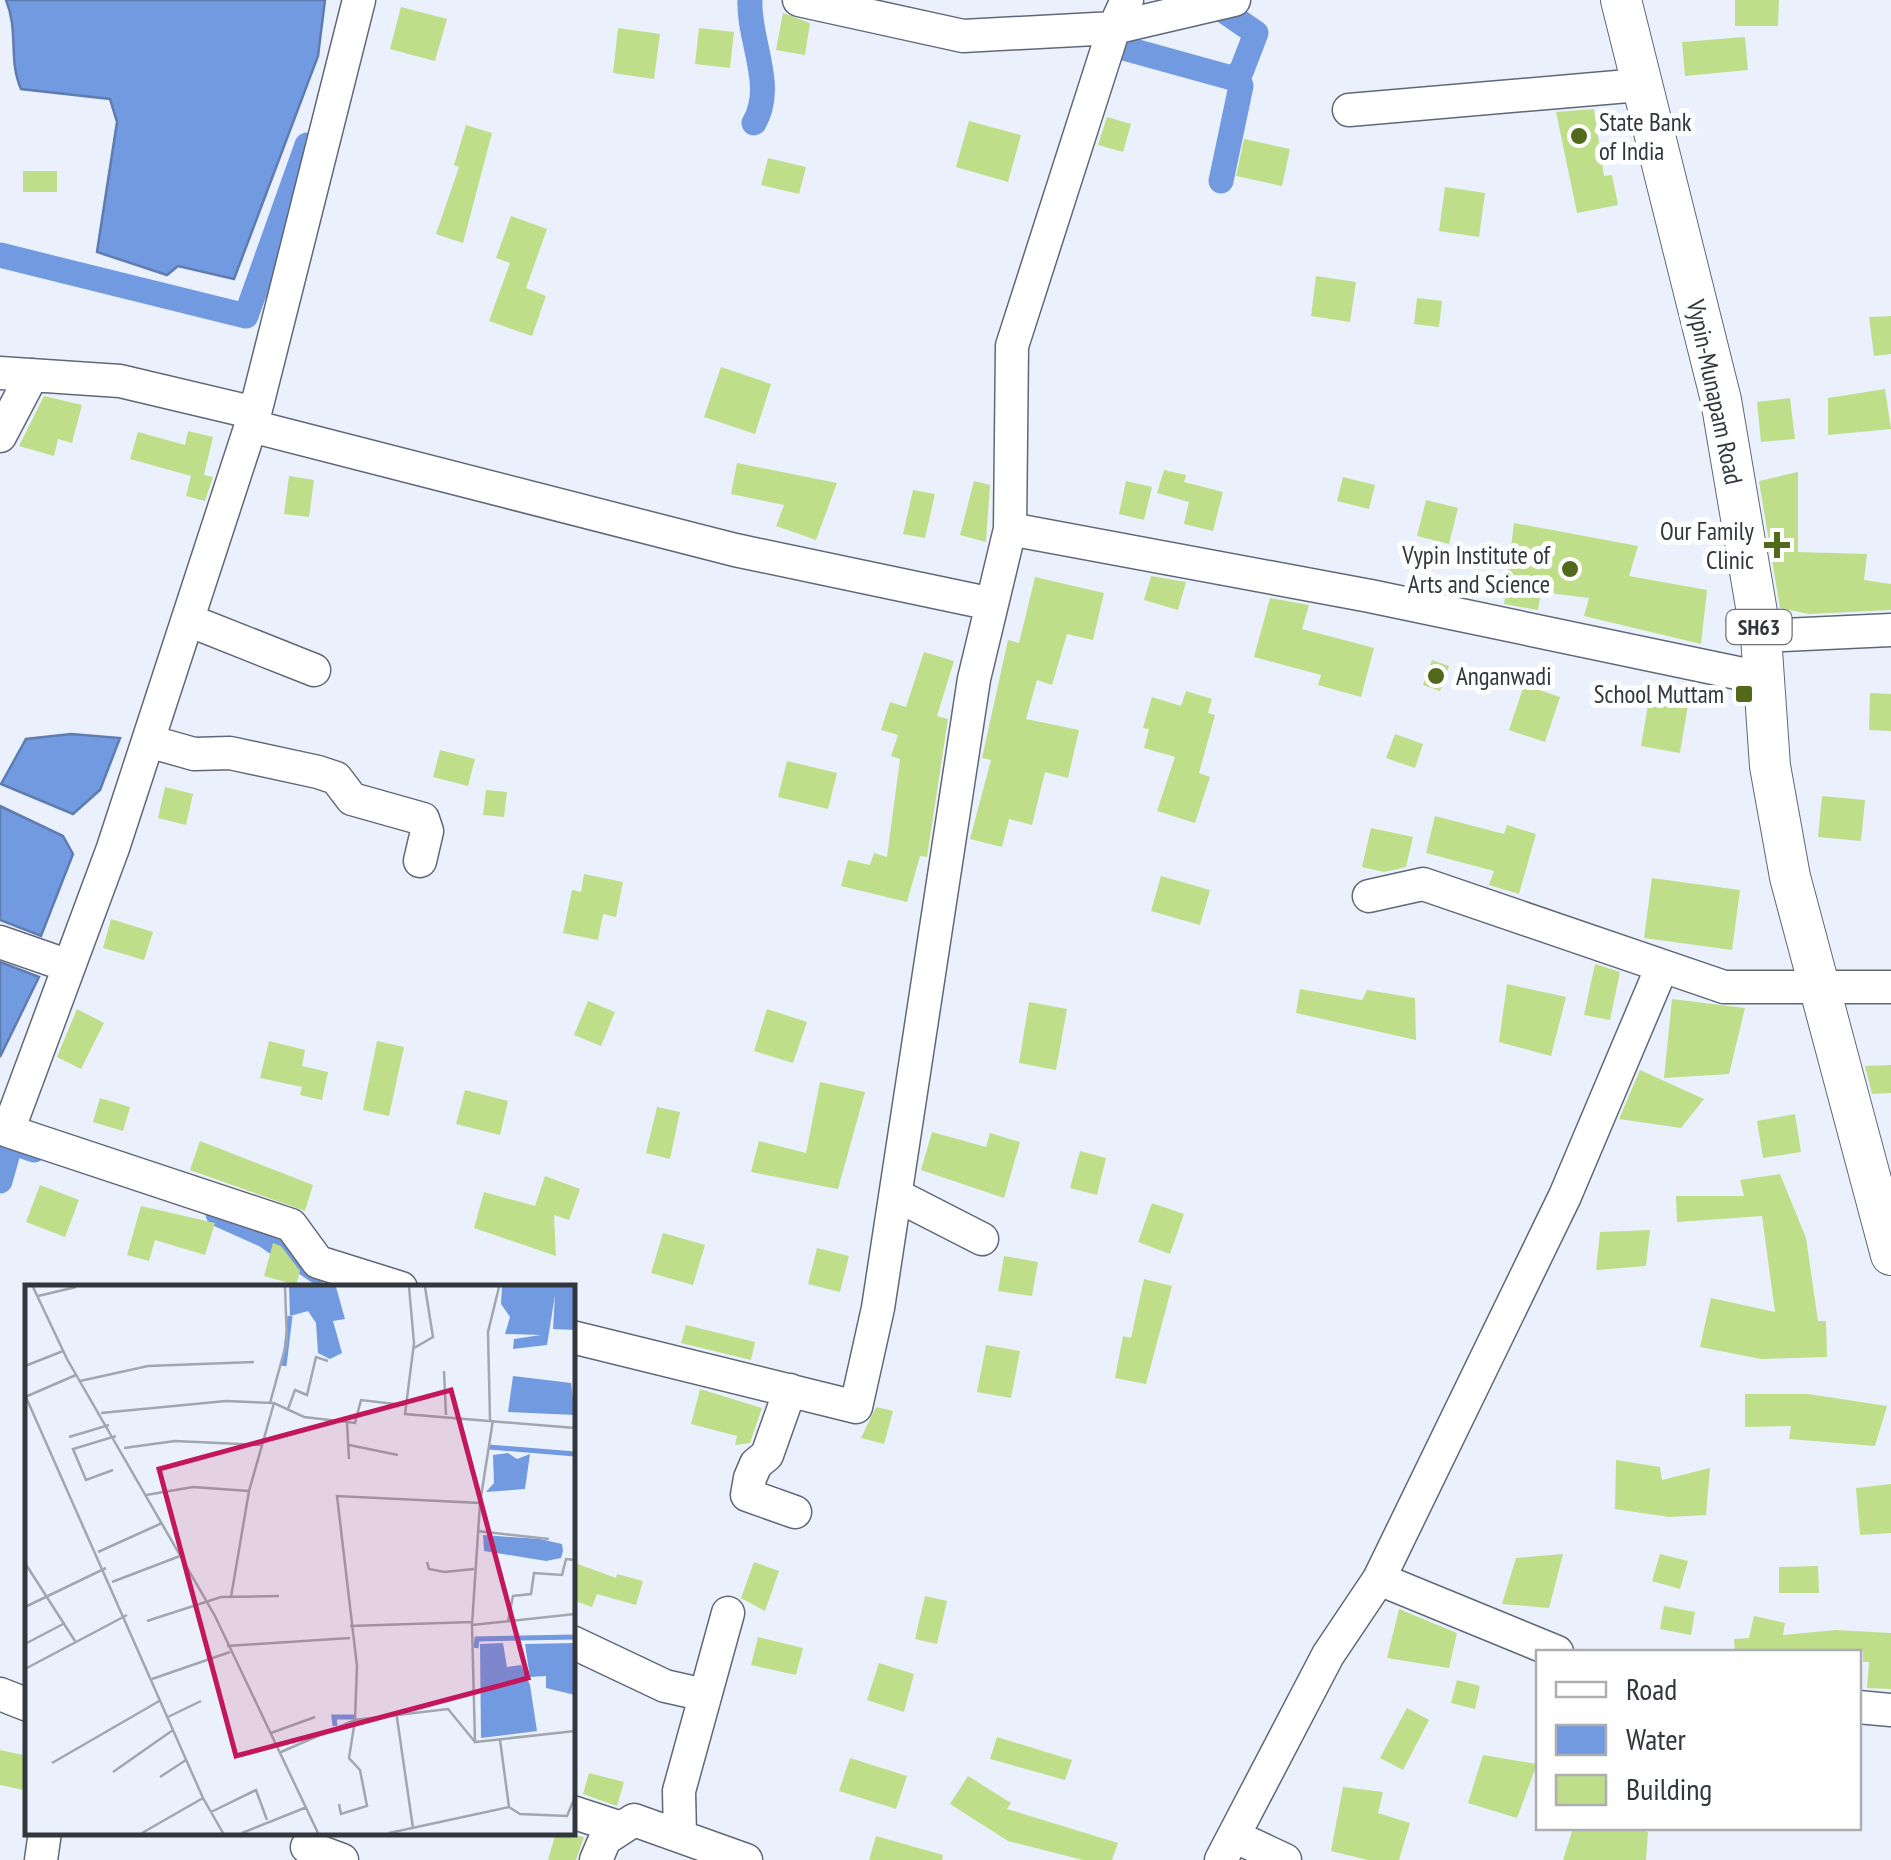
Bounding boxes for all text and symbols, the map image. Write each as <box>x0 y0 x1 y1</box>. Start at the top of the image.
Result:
place label: State Bank of India <box>1599 106 1692 167</box>
marker: State Bank of India <box>1568 125 1590 147</box>
street label: Vypin-Munapam Road <box>1680 296 1750 487</box>
place label: Our Family Clinic <box>1660 515 1755 576</box>
marker: Our Family Clinic <box>1764 532 1790 558</box>
place label: Vypin Institute of Arts and Science <box>1401 539 1552 600</box>
marker: Vypin Institute of Arts and Science <box>1559 558 1581 580</box>
road number: SH63 <box>1726 610 1792 644</box>
place label: Anganwadi <box>1456 660 1552 692</box>
marker: Anganwadi <box>1425 665 1447 687</box>
place label: School Muttam <box>1594 678 1724 710</box>
marker: School Muttam <box>1733 683 1755 705</box>
inset map <box>25 1285 575 1835</box>
legend <box>1536 1650 1861 1830</box>
text: Road <box>1626 1669 1677 1708</box>
text: Water <box>1626 1719 1687 1758</box>
text: Building <box>1626 1769 1712 1808</box>

